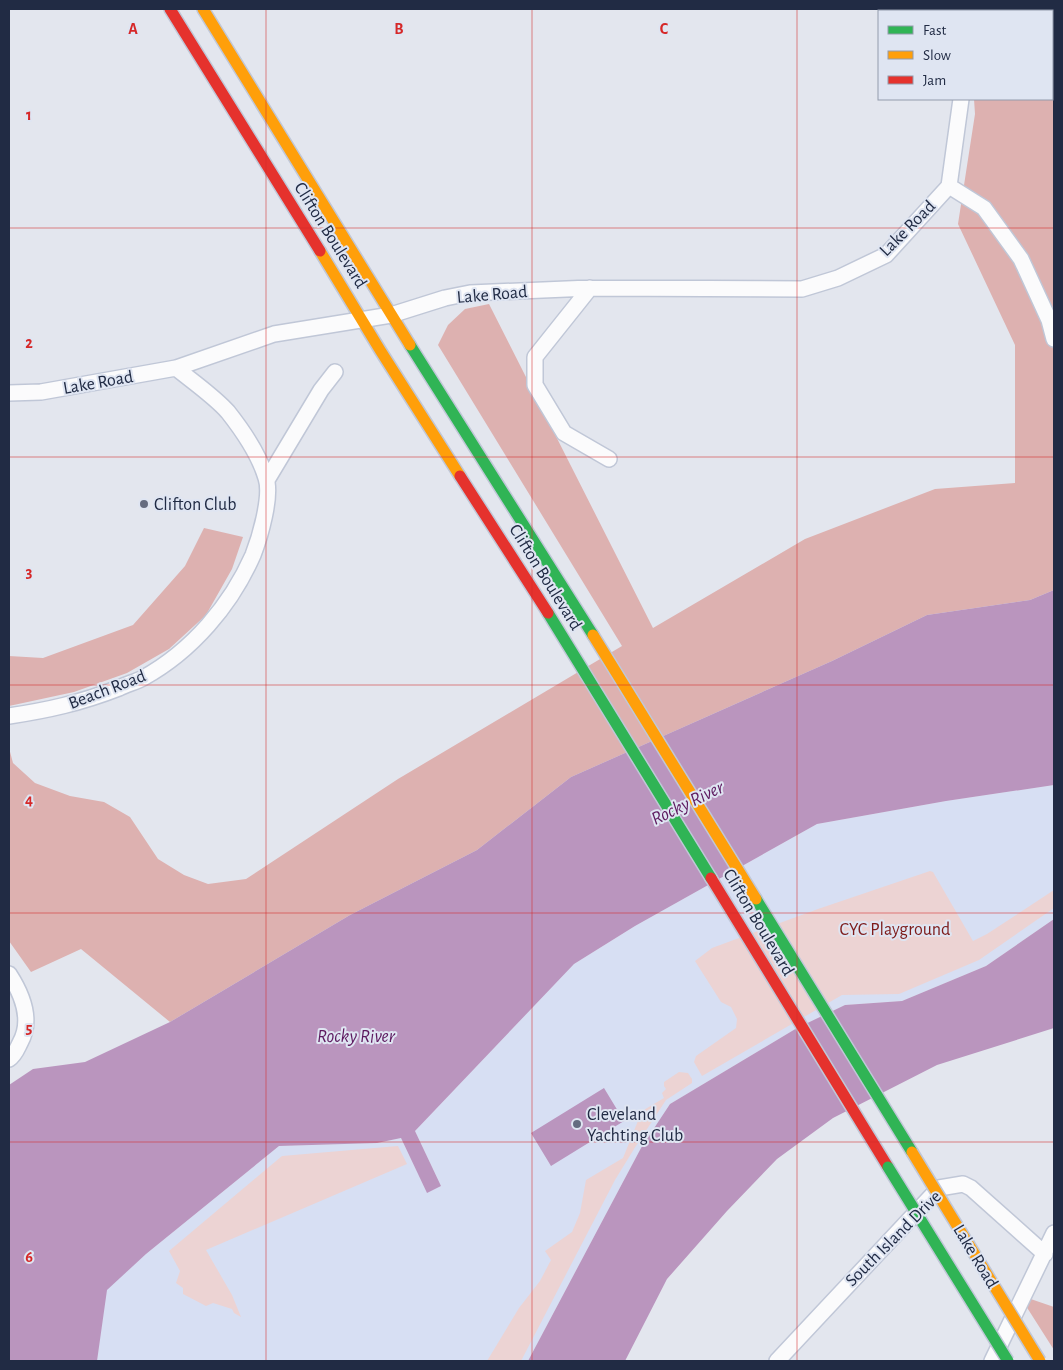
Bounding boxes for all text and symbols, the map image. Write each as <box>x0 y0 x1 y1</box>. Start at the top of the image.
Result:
legend <box>878 10 1053 100</box>
text: A <box>128 21 138 37</box>
text: B <box>394 21 404 37</box>
text: C <box>660 21 669 37</box>
text: Fast <box>923 23 947 38</box>
text: Slow <box>923 48 951 63</box>
text: Jam <box>923 73 946 88</box>
text: 1 <box>26 107 32 123</box>
street label: Clifton Boulevard <box>290 179 370 292</box>
street label: Lake Road <box>876 197 939 260</box>
street label: Lake Road <box>456 283 528 307</box>
text: 2 <box>25 335 33 351</box>
street label: Lake Road <box>62 368 135 398</box>
place label: Clifton Club <box>154 496 236 514</box>
marker: Clifton Club <box>138 498 150 510</box>
street label: Clifton Boulevard <box>505 521 585 634</box>
text: 3 <box>26 564 33 580</box>
street label: Beach Road <box>66 667 148 713</box>
water label: Rocky River <box>648 777 728 829</box>
text: 4 <box>25 792 33 808</box>
street label: Clifton Boulevard <box>719 866 797 979</box>
park label: CYC Playground <box>840 921 950 939</box>
text: 5 <box>26 1020 33 1036</box>
water label: Rocky River <box>317 1027 396 1046</box>
place label: Cleveland Yachting Club <box>587 1106 683 1145</box>
marker: Cleveland Yachting Club <box>571 1118 583 1130</box>
street label: South Island Drive <box>842 1187 945 1290</box>
street label: Lake Road <box>949 1222 1001 1291</box>
text: 6 <box>25 1249 33 1265</box>

